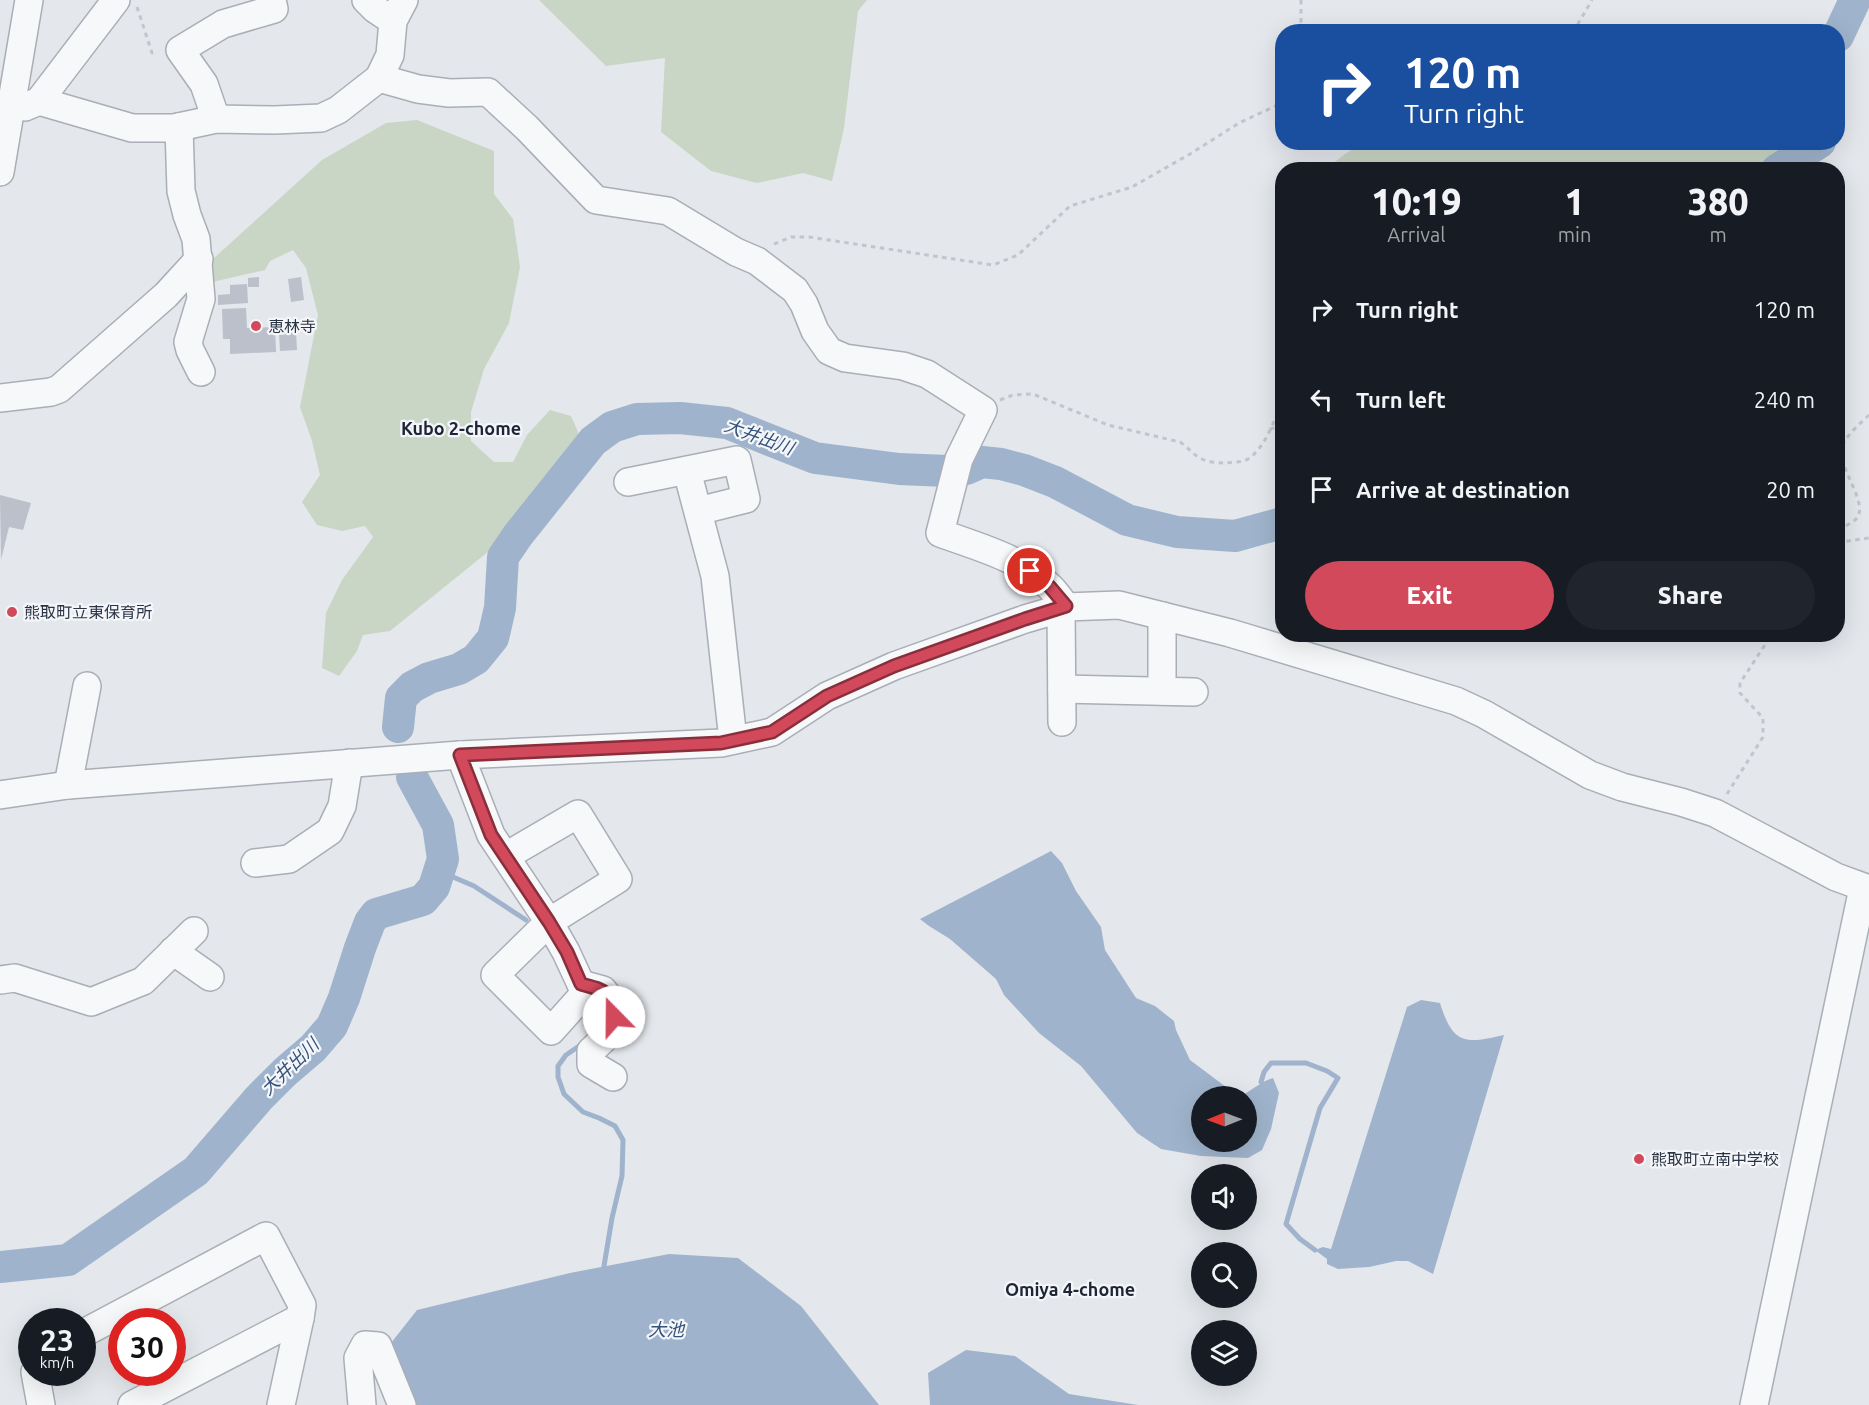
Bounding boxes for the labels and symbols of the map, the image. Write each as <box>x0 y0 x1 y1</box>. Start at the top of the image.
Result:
place label: 恵林寺 <box>268 317 316 335</box>
marker: 恵林寺 <box>249 319 263 333</box>
water label: 大井出川 <box>722 414 798 458</box>
district label: Kubo 2-chome <box>401 418 521 438</box>
pin <box>1004 545 1055 596</box>
place label: 熊取町立東保育所 <box>24 603 152 621</box>
marker: 熊取町立東保育所 <box>5 605 19 619</box>
position arrow <box>582 985 646 1049</box>
water label: 大井出川 <box>256 1033 324 1098</box>
north arrow <box>1191 1086 1257 1152</box>
place label: 熊取町立南中学校 <box>1651 1150 1779 1168</box>
marker: 熊取町立南中学校 <box>1632 1152 1646 1166</box>
district label: Omiya 4-chome <box>1005 1279 1135 1299</box>
speed limit sign: 30 <box>108 1308 186 1386</box>
water label: 大池 <box>648 1319 686 1339</box>

